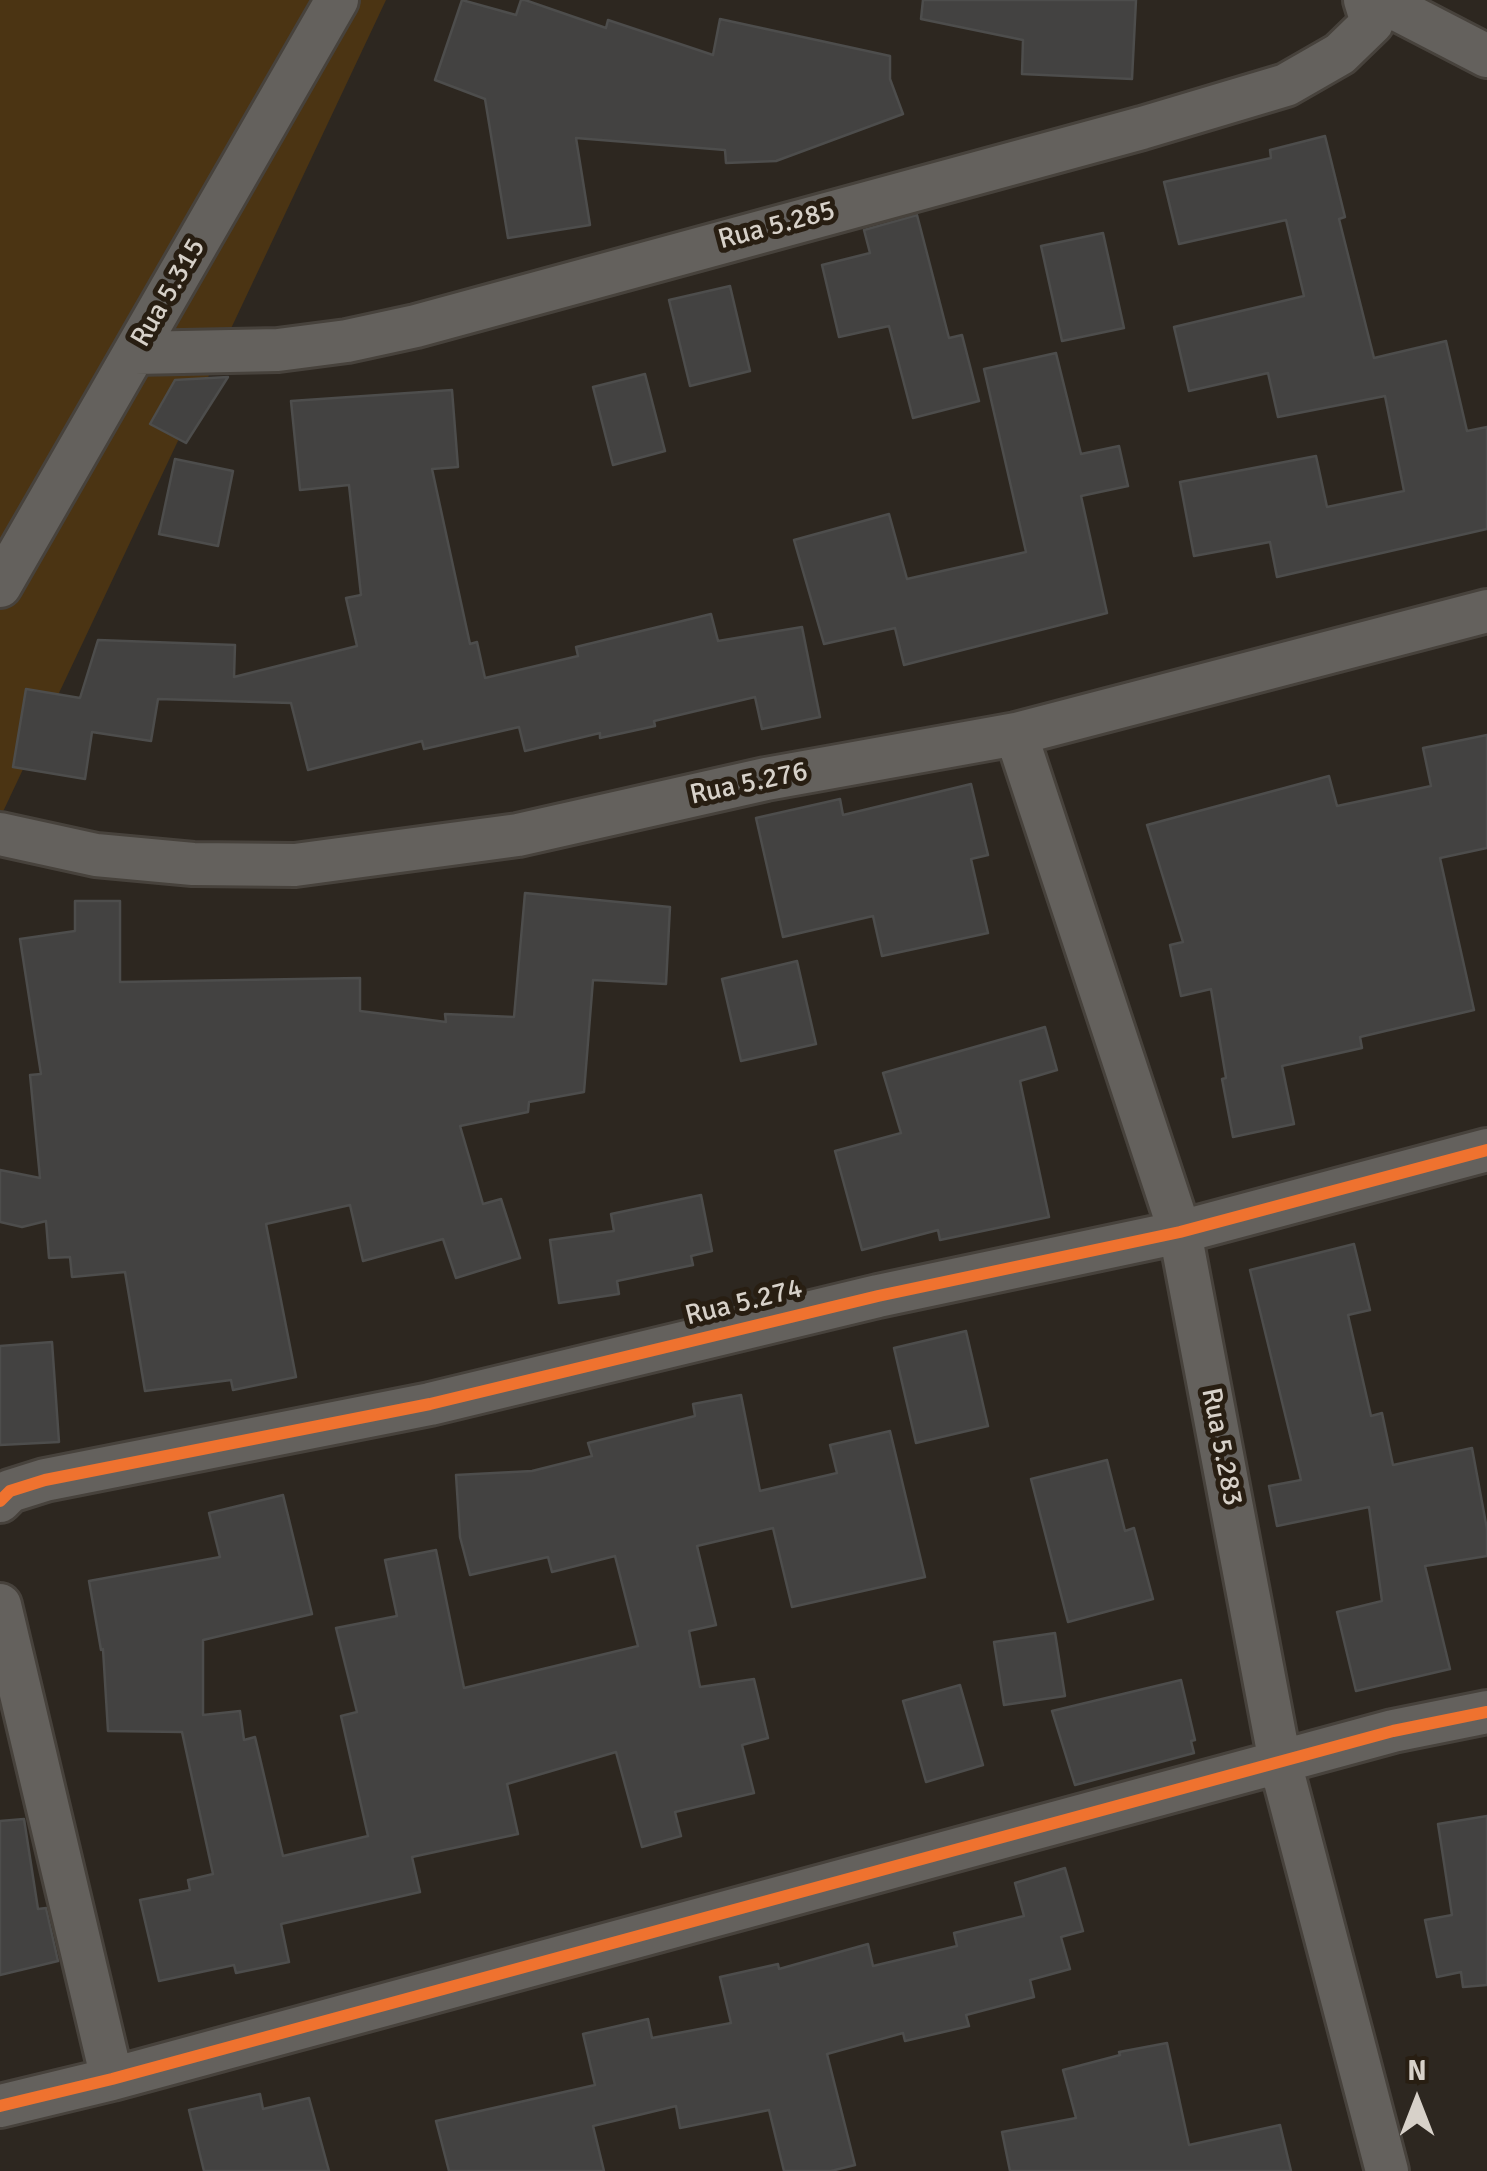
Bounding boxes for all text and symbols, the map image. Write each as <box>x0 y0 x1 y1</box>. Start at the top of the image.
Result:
street label: Rua 5.285 <box>715 194 839 258</box>
street label: Rua 5.315 <box>125 233 213 353</box>
street label: Rua 5.276 <box>687 755 811 813</box>
street label: Rua 5.274 <box>682 1272 806 1334</box>
street label: Rua 5.283 <box>1193 1385 1249 1509</box>
north arrow <box>1367 2051 1467 2151</box>
text: N <box>1407 2054 1427 2088</box>

